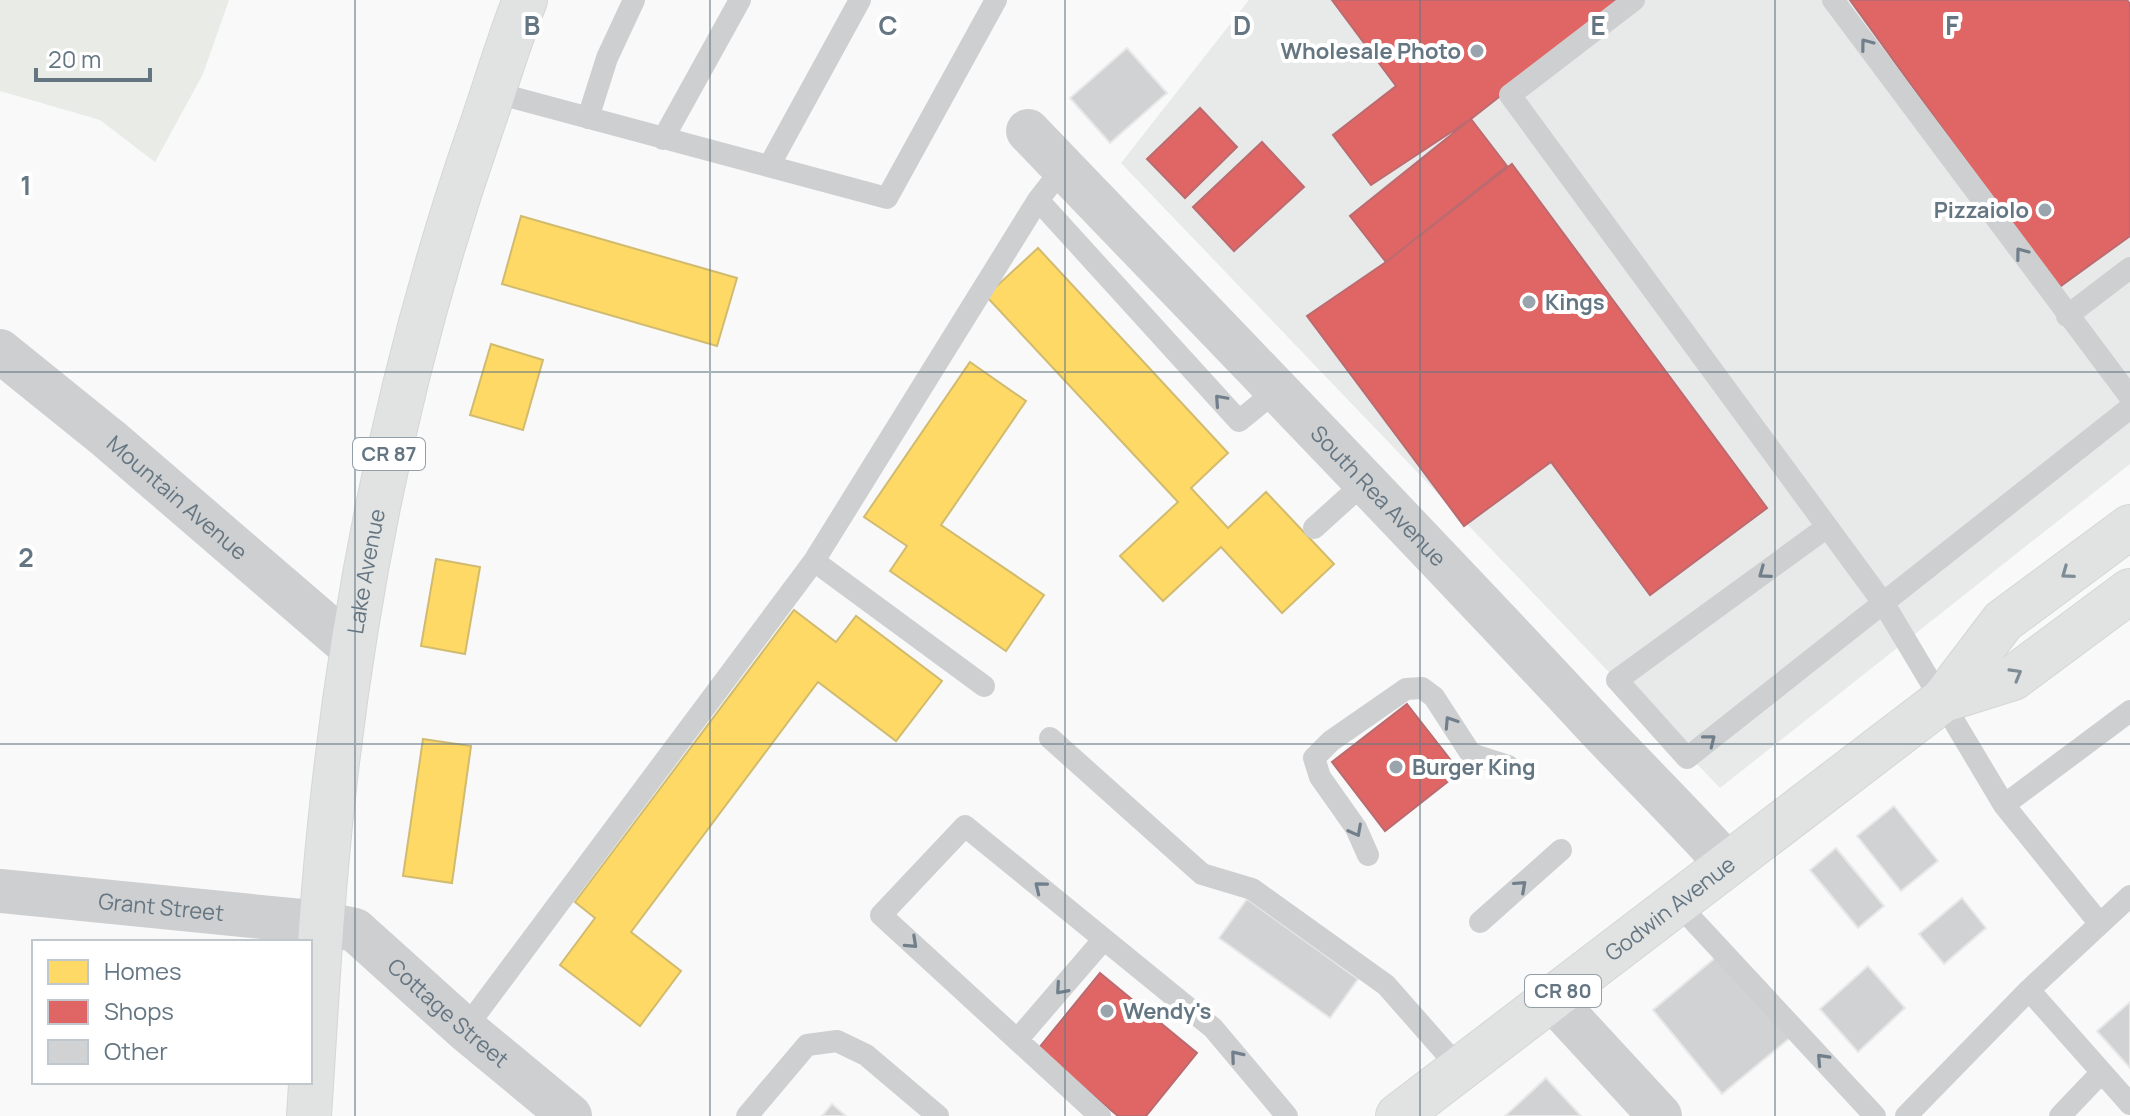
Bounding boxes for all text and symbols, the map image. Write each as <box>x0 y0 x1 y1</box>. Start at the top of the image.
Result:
text: B <box>524 7 540 43</box>
text: C <box>878 7 898 43</box>
text: D <box>1233 7 1251 43</box>
text: E <box>1590 7 1606 43</box>
text: F <box>1945 7 1959 43</box>
scale bar <box>36 32 150 82</box>
place label: Wholesale Photo <box>1280 36 1461 66</box>
one-way arrow <box>1861 38 1876 53</box>
text: 20 m <box>48 42 101 75</box>
marker: Wholesale Photo <box>1468 42 1486 60</box>
text: 1 <box>20 167 32 203</box>
place label: Pizzaiolo <box>1934 195 2029 225</box>
marker: Pizzaiolo <box>2036 201 2054 219</box>
one-way arrow <box>2016 247 2031 262</box>
place label: Kings <box>1545 287 1605 317</box>
marker: Kings <box>1520 293 1538 311</box>
one-way arrow <box>1215 394 1229 409</box>
street label: South Rea Avenue <box>1304 419 1453 573</box>
street label: Mountain Avenue <box>100 429 254 567</box>
road number: CR 87 <box>353 438 425 470</box>
street label: Lake Avenue <box>340 506 392 636</box>
text: 2 <box>18 539 34 575</box>
one-way arrow <box>1758 563 1773 577</box>
one-way arrow <box>2062 564 2076 578</box>
one-way arrow <box>2008 669 2022 684</box>
one-way arrow <box>1445 716 1460 730</box>
one-way arrow <box>1701 735 1715 750</box>
place label: Burger King <box>1412 752 1536 782</box>
marker: Burger King <box>1387 758 1405 776</box>
one-way arrow <box>1346 822 1362 836</box>
street label: Godwin Avenue <box>1599 849 1741 968</box>
one-way arrow <box>1511 881 1526 896</box>
one-way arrow <box>1035 882 1049 897</box>
street label: Grant Street <box>97 886 226 928</box>
one-way arrow <box>902 933 917 947</box>
legend <box>32 940 312 1084</box>
street label: Cottage Street <box>381 951 515 1074</box>
text: Homes <box>104 954 182 987</box>
road number: CR 80 <box>1525 975 1601 1007</box>
one-way arrow <box>1056 980 1071 995</box>
text: Shops <box>104 994 174 1027</box>
place label: Wendy's <box>1123 996 1211 1026</box>
marker: Wendy's <box>1098 1002 1116 1020</box>
text: Other <box>104 1034 168 1067</box>
one-way arrow <box>1231 1051 1246 1066</box>
one-way arrow <box>1817 1054 1832 1068</box>

